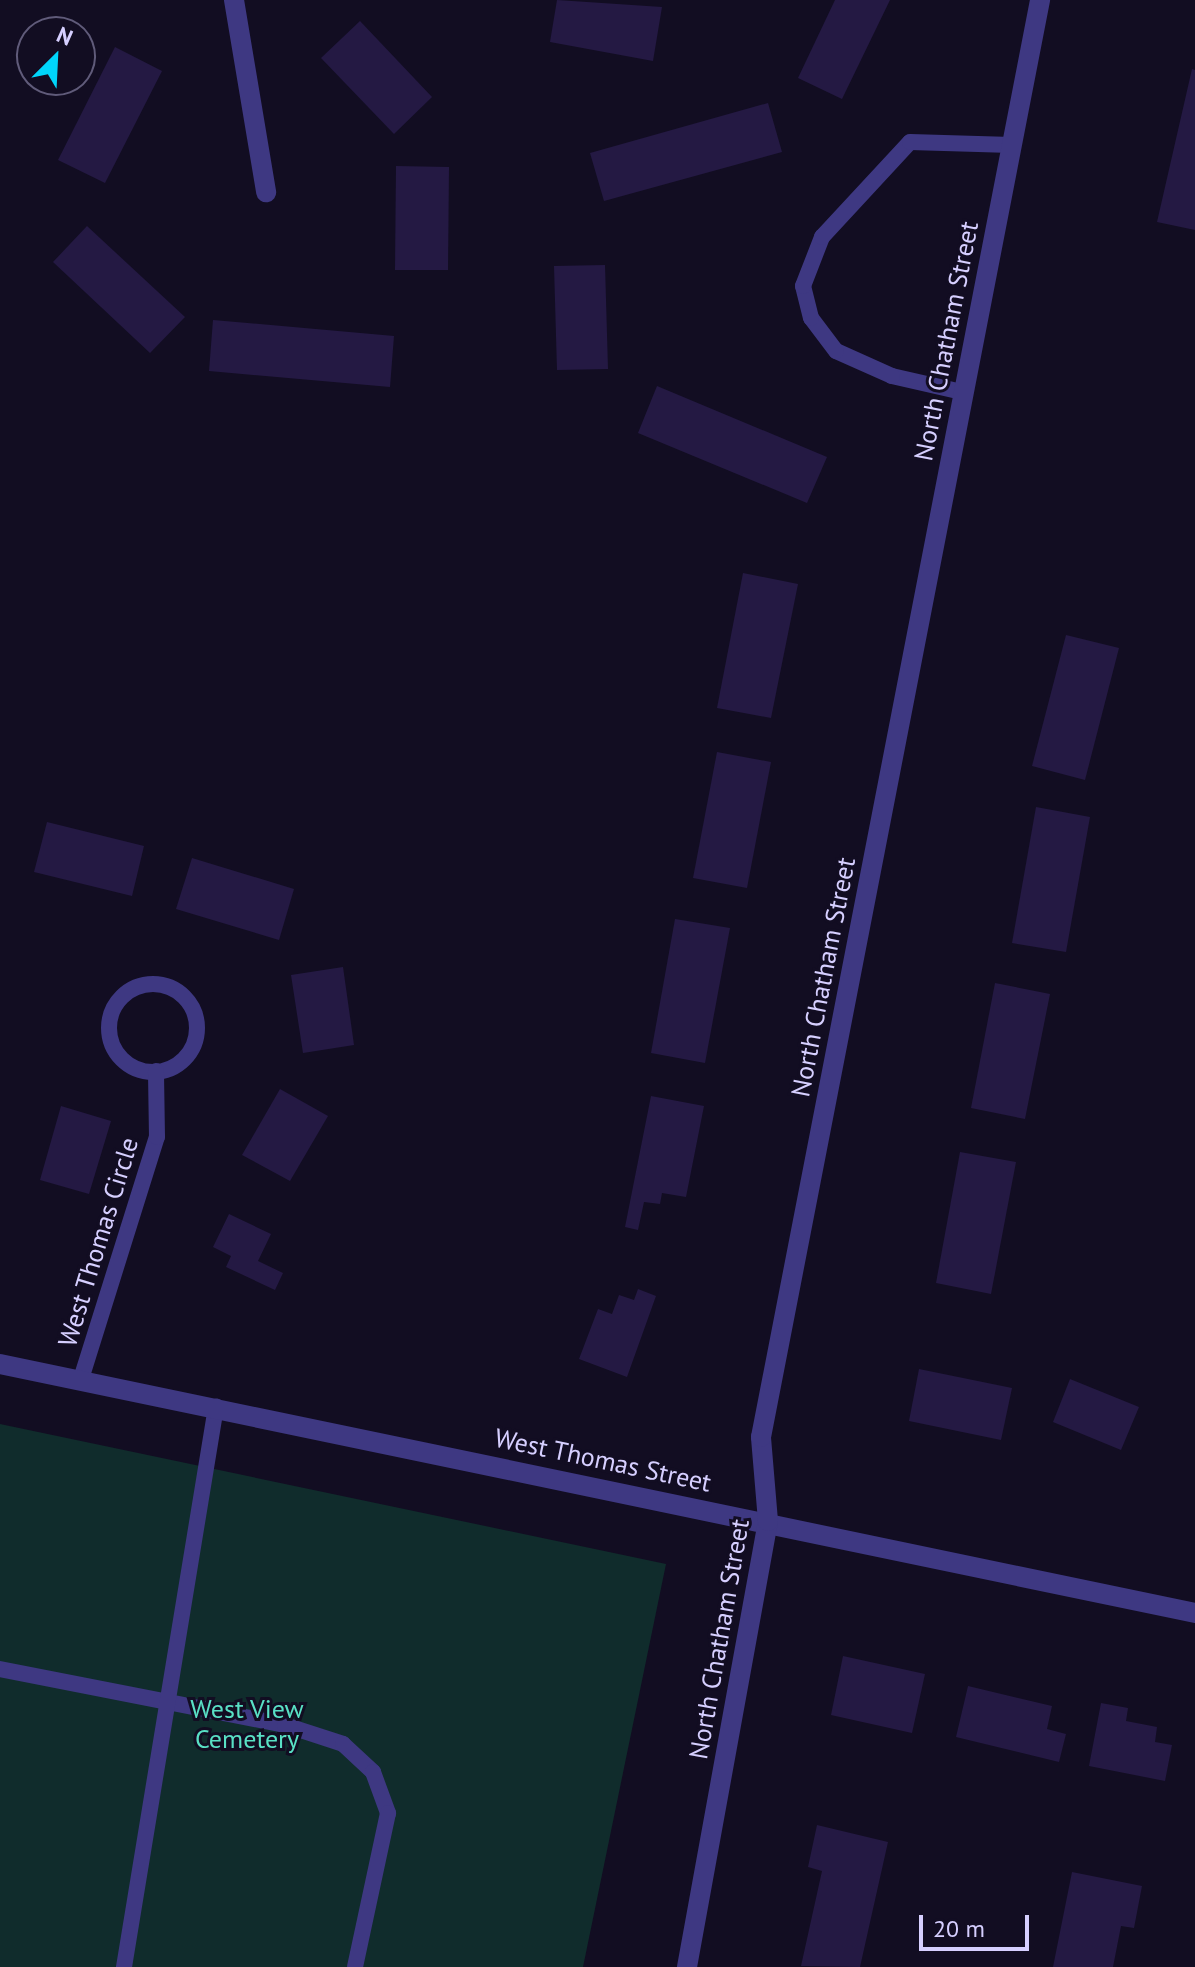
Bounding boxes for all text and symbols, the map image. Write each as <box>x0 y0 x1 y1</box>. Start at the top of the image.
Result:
north arrow <box>16 16 96 96</box>
text: N <box>53 20 77 52</box>
street label: North Chatham Street <box>907 219 985 463</box>
street label: North Chatham Street <box>784 855 862 1099</box>
street label: West Thomas Circle <box>51 1133 145 1351</box>
street label: West Thomas Street <box>492 1422 714 1498</box>
street label: North Chatham Street <box>683 1516 755 1762</box>
park label: West View Cemetery <box>190 1693 304 1754</box>
scale bar <box>923 1899 1033 1949</box>
text: 20 m <box>933 1913 985 1944</box>

